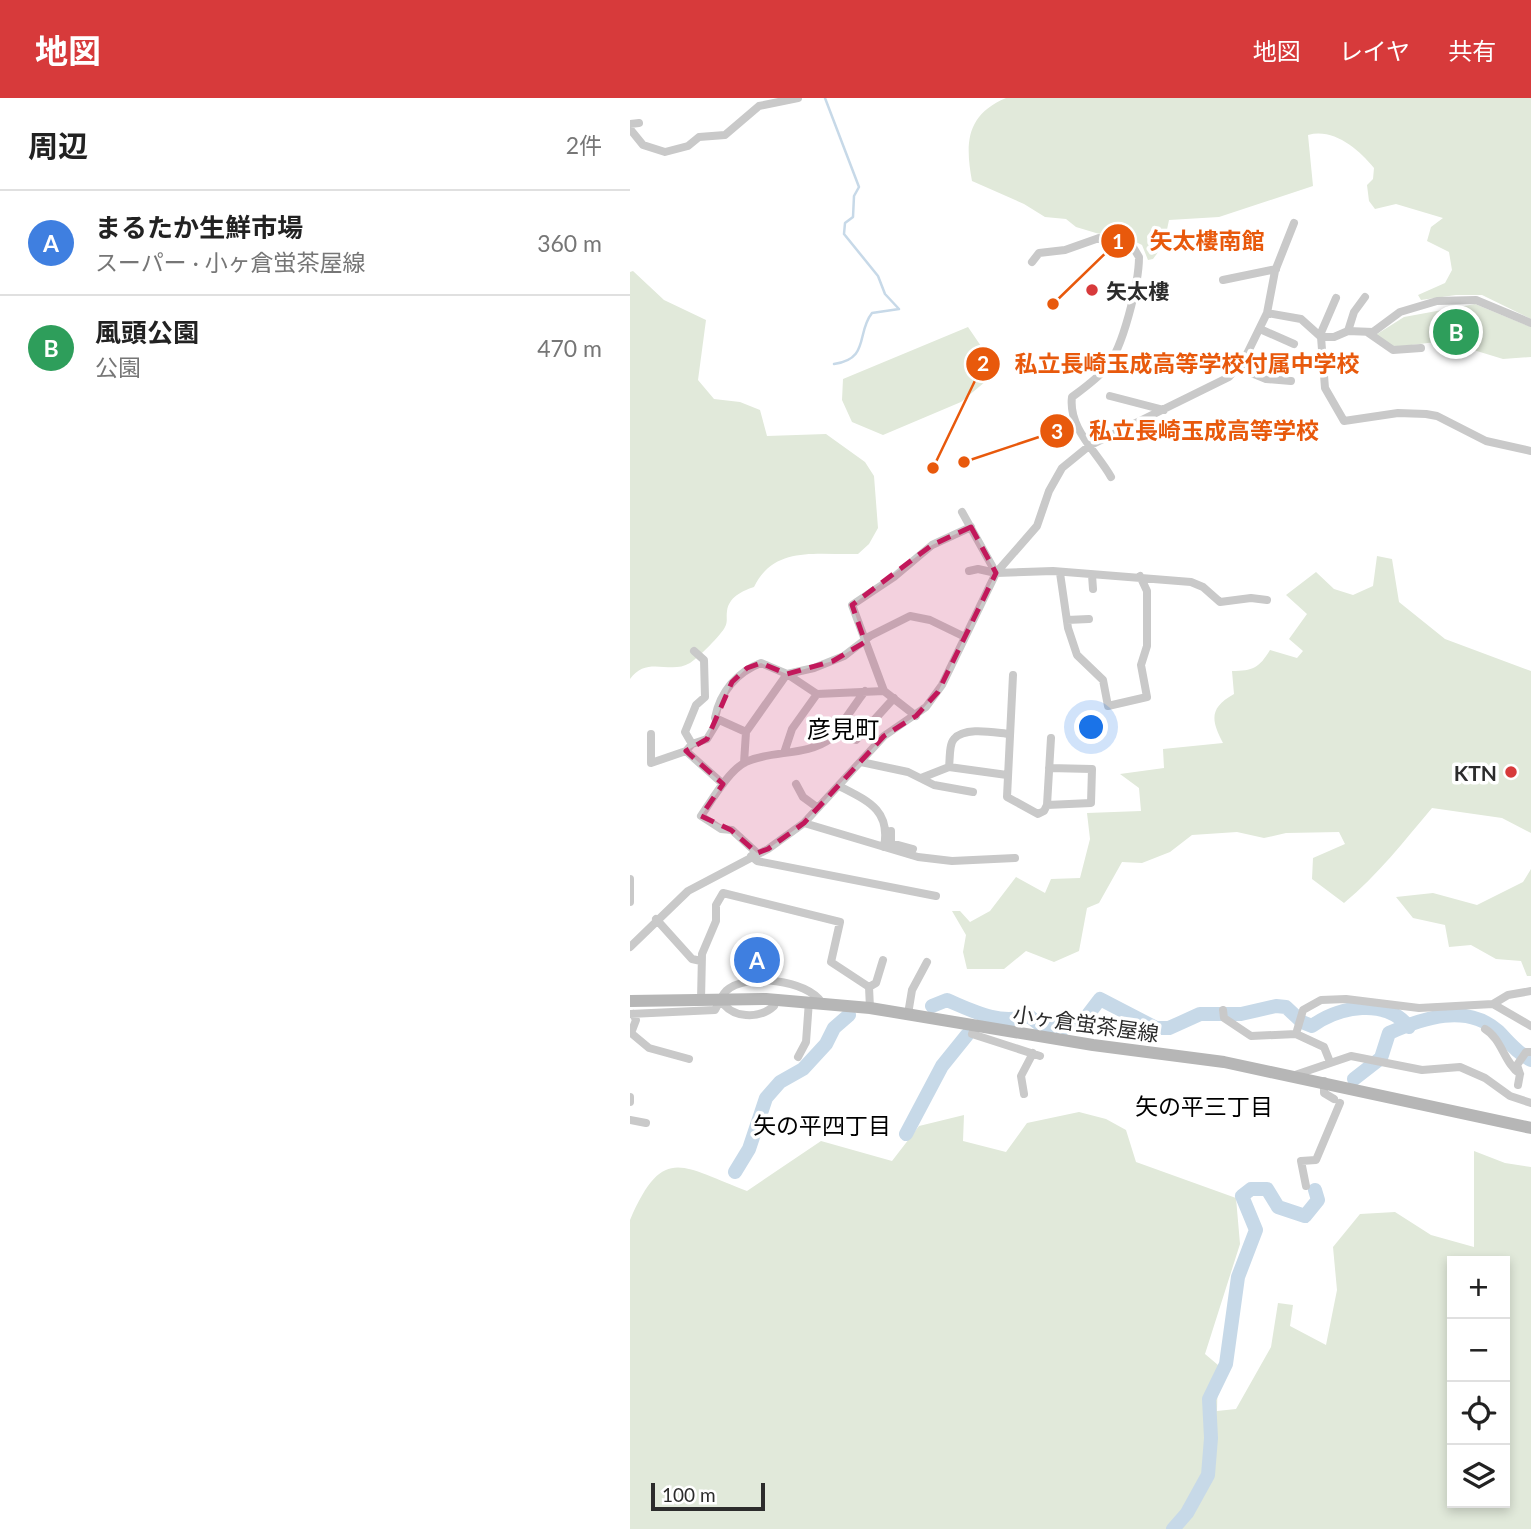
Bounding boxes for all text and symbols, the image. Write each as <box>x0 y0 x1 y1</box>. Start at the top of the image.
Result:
text: 地図 <box>35 30 101 70</box>
text: 地図 <box>1253 36 1301 65</box>
text: レイヤ <box>1339 36 1410 65</box>
text: 共有 <box>1448 36 1496 65</box>
text: 周辺 <box>28 127 88 163</box>
text: 2件 <box>566 131 602 159</box>
text: まるたか生鮮市場 <box>95 211 303 243</box>
callout: 矢太樓南館 <box>1101 219 1279 263</box>
text: 矢太樓南館 <box>1150 226 1265 254</box>
text: 1 <box>1112 228 1124 253</box>
text: A <box>43 229 59 257</box>
text: 360 m <box>537 229 602 257</box>
text: スーパー · 小ヶ倉蛍茶屋線 <box>95 248 366 276</box>
place label: 矢太樓 <box>1106 278 1169 303</box>
marker: 矢太樓 <box>1084 282 1100 298</box>
pin: B <box>1433 306 1479 358</box>
text: 風頭公園 <box>95 316 199 348</box>
text: B <box>43 334 59 362</box>
text: 470 m <box>537 334 602 362</box>
callout: 私立長崎玉成高等学校付属中学校 <box>965 342 1373 386</box>
text: 私立長崎玉成高等学校付属中学校 <box>1015 349 1360 377</box>
text: 2 <box>977 350 989 375</box>
text: 公園 <box>95 353 141 381</box>
callout: 私立長崎玉成高等学校 <box>1040 409 1333 453</box>
text: 私立長崎玉成高等学校 <box>1089 416 1319 444</box>
text: 3 <box>1051 418 1063 443</box>
your location <box>1074 710 1108 744</box>
district label: 彦見町 <box>807 714 879 743</box>
place label: KTN <box>1454 760 1497 785</box>
marker: KTN <box>1503 764 1519 780</box>
pin: A <box>734 934 780 986</box>
street label: 小ヶ倉蛍茶屋線 <box>1011 1000 1161 1046</box>
district label: 矢の平三丁目 <box>1135 1092 1273 1120</box>
district label: 矢の平四丁目 <box>753 1111 891 1139</box>
map controls <box>1447 1256 1510 1508</box>
button: + <box>1447 1256 1510 1319</box>
button: − <box>1447 1319 1510 1382</box>
button: locate <box>1447 1382 1510 1445</box>
button: layers <box>1447 1445 1510 1508</box>
scale bar <box>651 1480 765 1512</box>
text: 100 m <box>662 1483 716 1506</box>

